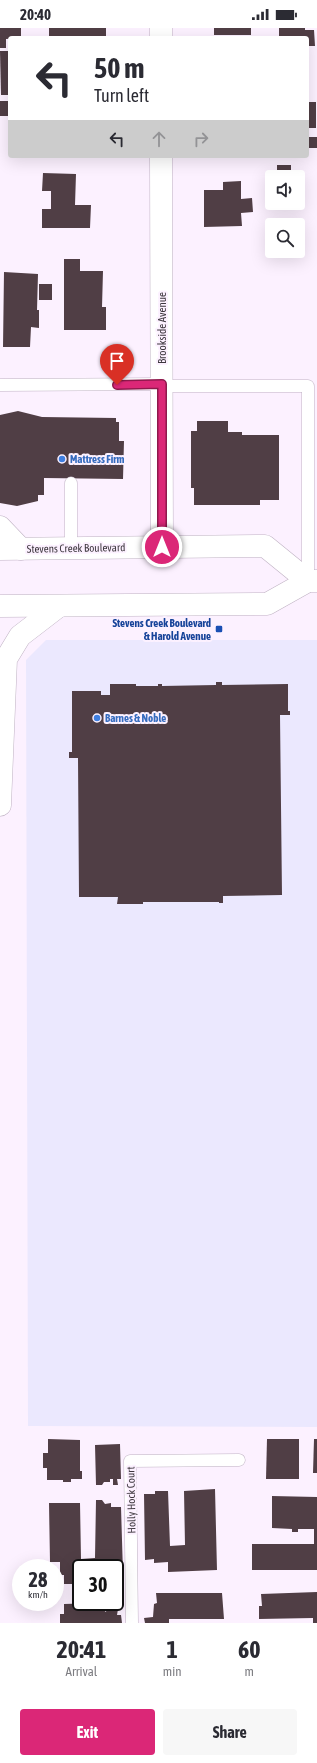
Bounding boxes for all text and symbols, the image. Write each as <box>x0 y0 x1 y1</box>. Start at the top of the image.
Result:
text: 20:40 <box>20 6 51 23</box>
icon: left <box>28 52 80 104</box>
text: 50 m <box>94 52 144 84</box>
text: Turn left <box>94 85 149 106</box>
icon: left <box>106 128 128 150</box>
icon: ahead <box>148 128 170 150</box>
icon: right <box>190 128 212 150</box>
map controls <box>265 170 305 258</box>
button: sound <box>265 170 305 210</box>
button: search <box>265 218 305 258</box>
street label: Brookside Avenue <box>156 292 168 364</box>
pin <box>100 344 134 385</box>
icon: arrive <box>106 350 128 372</box>
place label: Mattress Firm <box>70 453 125 465</box>
marker: Mattress Firm <box>57 454 67 464</box>
position arrow <box>141 526 183 568</box>
street label: Stevens Creek Boulevard <box>27 541 125 555</box>
place label: Stevens Creek Boulevard & Harold Avenue <box>112 617 211 642</box>
marker: Stevens Creek Boulevard & Harold Avenue <box>214 624 224 634</box>
place label: Barnes & Noble <box>105 712 166 724</box>
marker: Barnes & Noble <box>92 713 102 723</box>
street label: Holly Hock Court <box>124 1466 138 1534</box>
speed limit sign: 30 <box>72 1559 124 1611</box>
text: 28 <box>29 1568 47 1591</box>
text: km/h <box>28 1589 48 1600</box>
text: 20:41 <box>56 1636 106 1663</box>
text: 1 <box>167 1636 178 1663</box>
text: 60 <box>238 1636 261 1663</box>
text: Arrival <box>66 1664 97 1679</box>
text: min <box>163 1664 181 1679</box>
text: m <box>245 1664 254 1679</box>
button: Exit <box>20 1709 155 1755</box>
button: Share <box>163 1709 297 1755</box>

